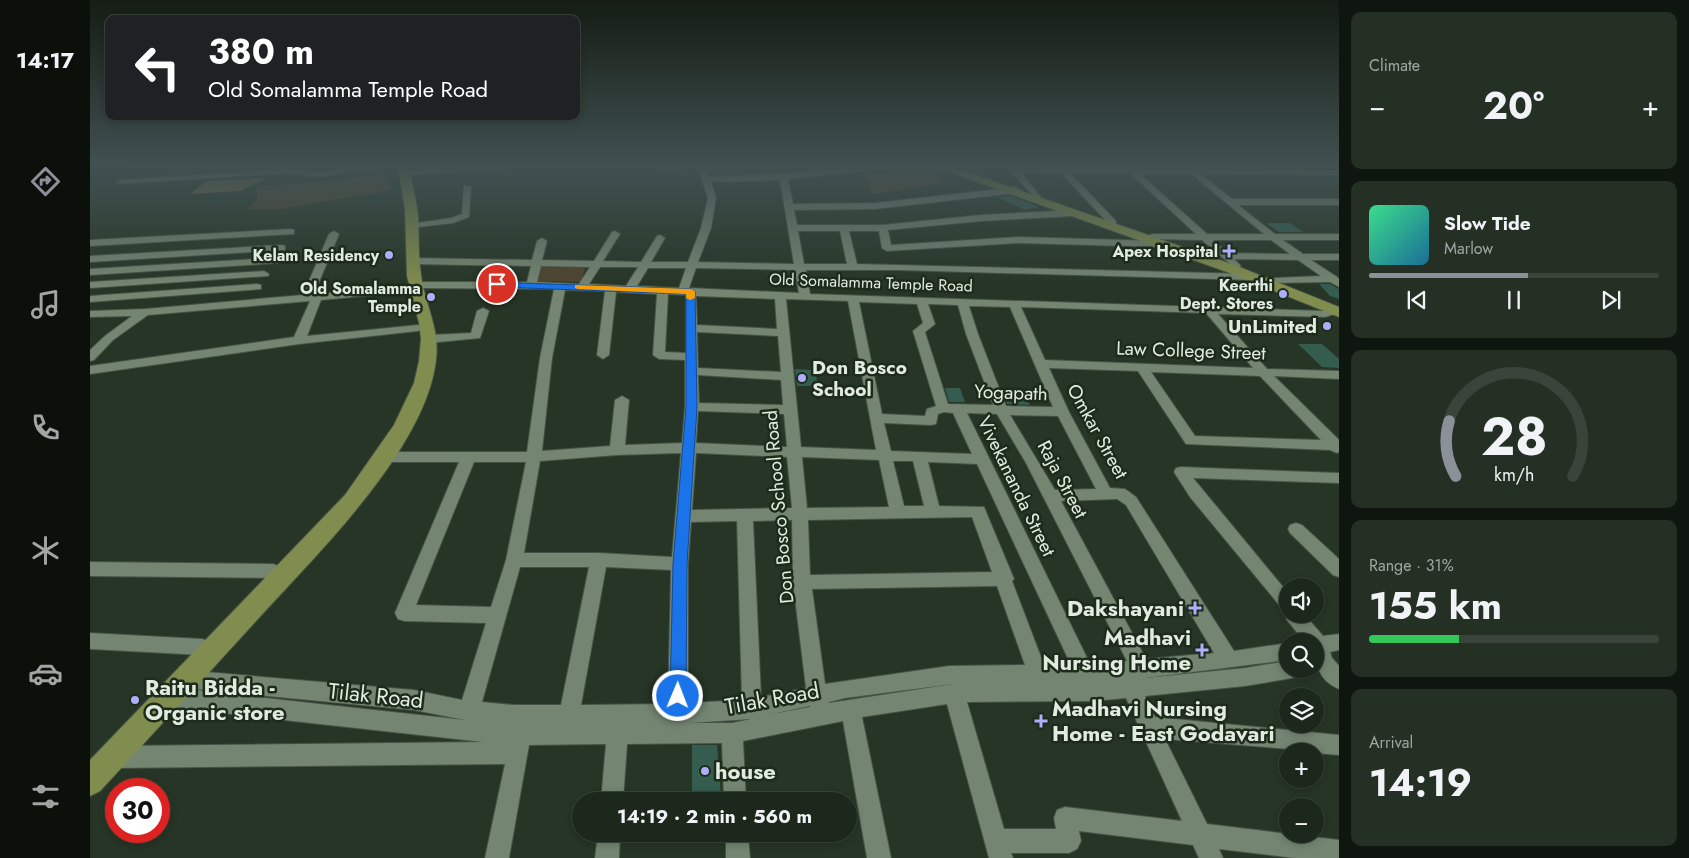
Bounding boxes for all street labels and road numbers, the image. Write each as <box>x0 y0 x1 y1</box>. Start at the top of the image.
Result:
street label: Old Somalamma Temple Road <box>769 267 973 298</box>
street label: Law College Street <box>1116 334 1267 367</box>
street label: Yogapath <box>974 378 1048 407</box>
street label: Omkar Street <box>1060 379 1135 484</box>
street label: Don Bosco School Road <box>757 409 800 605</box>
street label: Vivekananda Street <box>971 412 1062 561</box>
street label: Raja Street <box>1031 436 1095 523</box>
street label: Tilak Road <box>327 674 425 716</box>
street label: Tilak Road <box>722 674 822 722</box>

